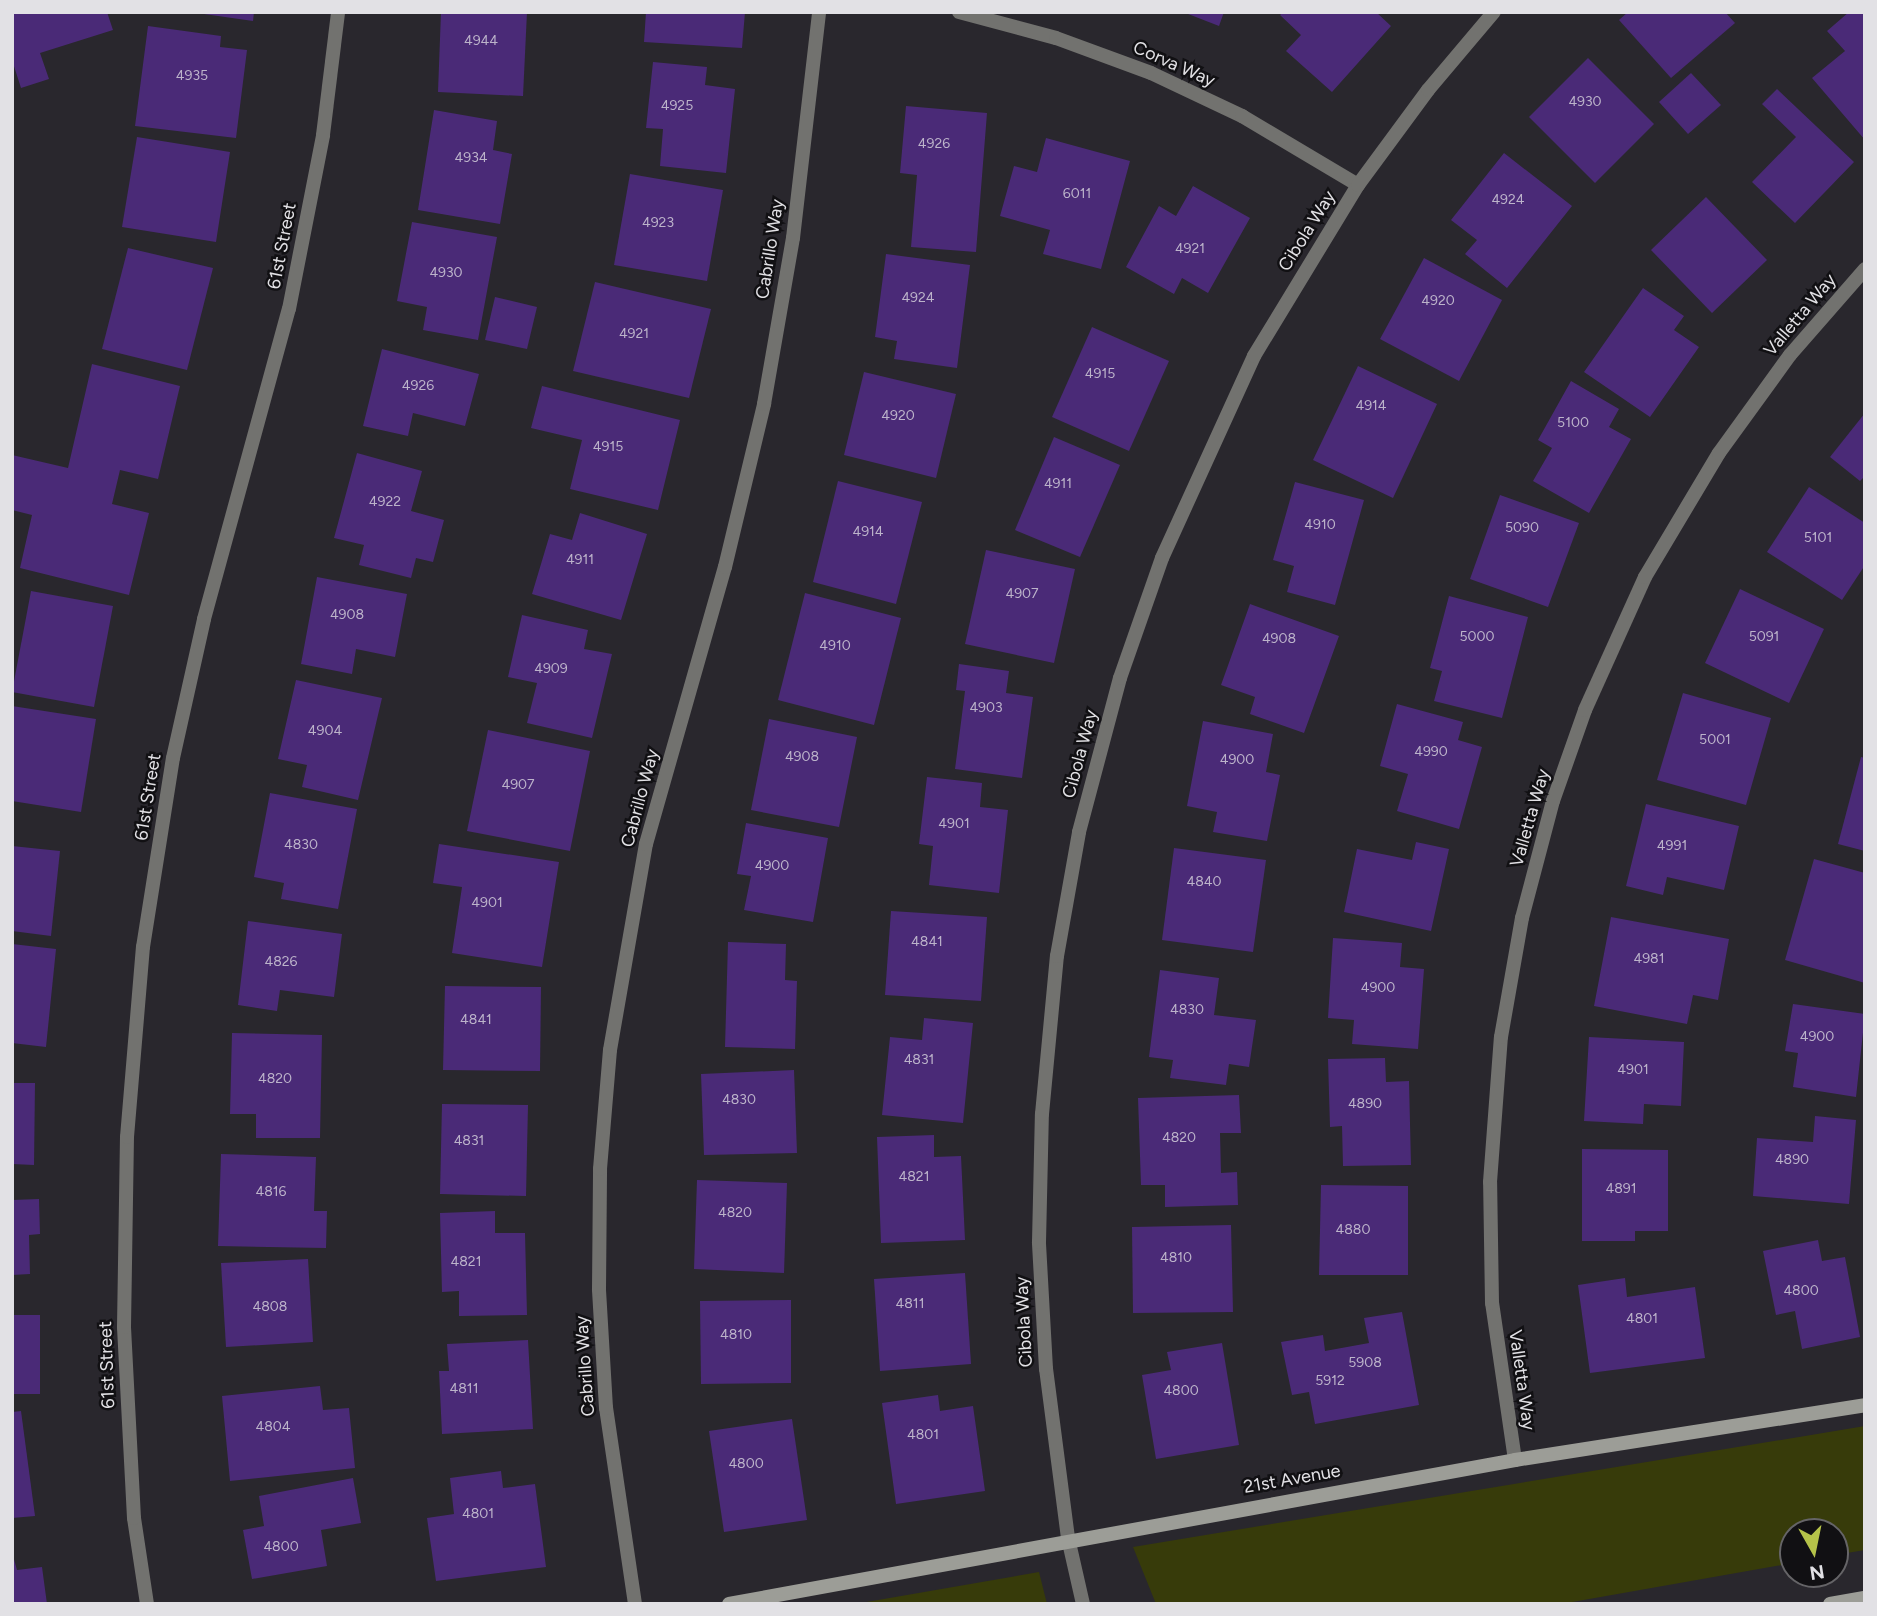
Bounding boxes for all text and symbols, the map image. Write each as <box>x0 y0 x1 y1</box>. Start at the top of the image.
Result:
house number: 4944 <box>464 33 498 49</box>
street label: Corva Way <box>1130 36 1218 92</box>
house number: 4935 <box>176 68 208 84</box>
house number: 4930 <box>1568 94 1602 110</box>
house number: 4925 <box>661 98 693 114</box>
house number: 4926 <box>918 136 950 152</box>
house number: 4934 <box>455 150 487 166</box>
house number: 6011 <box>1063 186 1091 202</box>
street label: Cibola Way <box>1274 187 1340 275</box>
house number: 4924 <box>1491 192 1525 208</box>
street label: Cabrillo Way <box>751 198 789 300</box>
street label: 61st Street <box>263 201 301 291</box>
house number: 4923 <box>642 215 674 231</box>
house number: 4921 <box>1175 241 1205 257</box>
house number: 4930 <box>429 265 463 281</box>
street label: Valletta Way <box>1759 269 1841 361</box>
house number: 4924 <box>901 290 935 306</box>
house number: 4920 <box>1421 293 1455 309</box>
house number: 4921 <box>619 326 649 342</box>
house number: 4915 <box>1085 366 1115 382</box>
house number: 4926 <box>402 378 434 394</box>
house number: 4914 <box>1355 398 1387 414</box>
house number: 4920 <box>881 408 915 424</box>
house number: 5100 <box>1557 415 1589 431</box>
house number: 4915 <box>593 439 623 455</box>
house number: 4911 <box>1044 476 1072 492</box>
house number: 4922 <box>369 494 401 510</box>
house number: 4910 <box>1304 517 1336 533</box>
house number: 5090 <box>1505 520 1539 536</box>
house number: 4914 <box>852 524 884 540</box>
house number: 5101 <box>1804 530 1832 546</box>
house number: 4911 <box>566 552 594 568</box>
house number: 4907 <box>1005 586 1039 602</box>
house number: 4908 <box>330 607 364 623</box>
house number: 5000 <box>1460 629 1494 645</box>
house number: 5091 <box>1749 629 1779 645</box>
house number: 4908 <box>1262 631 1296 647</box>
house number: 4910 <box>819 638 851 654</box>
house number: 4909 <box>534 661 568 677</box>
house number: 4903 <box>969 700 1003 716</box>
street label: Cibola Way <box>1058 707 1102 801</box>
house number: 4904 <box>308 723 342 739</box>
house number: 5001 <box>1699 732 1731 748</box>
house number: 4990 <box>1414 744 1448 760</box>
street label: Cabrillo Way <box>617 747 663 849</box>
house number: 4908 <box>785 749 819 765</box>
street label: 61st Street <box>130 752 166 842</box>
house number: 4900 <box>1220 752 1254 768</box>
street label: Valletta Way <box>1506 767 1554 869</box>
house number: 4907 <box>501 777 535 793</box>
house number: 4901 <box>938 816 970 832</box>
house number: 4830 <box>284 837 318 853</box>
house number: 4991 <box>1657 838 1687 854</box>
house number: 4900 <box>755 858 789 874</box>
house number: 4840 <box>1187 874 1221 890</box>
house number: 4901 <box>471 895 503 911</box>
house number: 4841 <box>911 934 943 950</box>
house number: 4981 <box>1634 951 1664 967</box>
house number: 4826 <box>264 954 298 970</box>
house number: 4900 <box>1361 980 1395 996</box>
house number: 4830 <box>1170 1002 1204 1018</box>
house number: 4841 <box>460 1012 492 1028</box>
house number: 4900 <box>1800 1029 1834 1045</box>
house number: 4831 <box>904 1052 934 1068</box>
house number: 4901 <box>1617 1062 1649 1078</box>
house number: 4820 <box>258 1071 292 1087</box>
house number: 4830 <box>722 1092 756 1108</box>
house number: 4890 <box>1348 1096 1382 1112</box>
house number: 4820 <box>1162 1130 1196 1146</box>
house number: 4831 <box>454 1133 484 1149</box>
house number: 4890 <box>1775 1152 1809 1168</box>
house number: 4821 <box>899 1169 929 1185</box>
house number: 4891 <box>1606 1181 1636 1197</box>
house number: 4816 <box>256 1184 286 1200</box>
house number: 4820 <box>718 1205 752 1221</box>
house number: 4880 <box>1336 1222 1370 1238</box>
house number: 4810 <box>1160 1250 1192 1266</box>
house number: 4821 <box>451 1254 481 1270</box>
street label: Cibola Way <box>1011 1276 1037 1368</box>
house number: 4800 <box>1783 1283 1819 1299</box>
house number: 4811 <box>896 1296 924 1312</box>
house number: 4808 <box>253 1299 287 1315</box>
house number: 4801 <box>1626 1311 1658 1327</box>
street label: Cabrillo Way <box>571 1315 599 1417</box>
street label: 61st Street <box>95 1321 119 1409</box>
house number: 4810 <box>720 1327 752 1343</box>
street label: Valletta Way <box>1504 1329 1540 1431</box>
house number: 5908 <box>1348 1355 1382 1371</box>
house number: 5912 <box>1315 1373 1345 1389</box>
house number: 4811 <box>450 1381 478 1397</box>
house number: 4800 <box>1163 1383 1199 1399</box>
house number: 4804 <box>256 1419 290 1435</box>
house number: 4801 <box>907 1427 939 1443</box>
house number: 4800 <box>728 1456 764 1472</box>
street label: 21st Avenue <box>1242 1460 1342 1498</box>
house number: 4801 <box>462 1506 494 1522</box>
north arrow <box>1779 1518 1849 1588</box>
house number: 4800 <box>263 1539 299 1555</box>
text: N <box>1808 1560 1826 1585</box>

